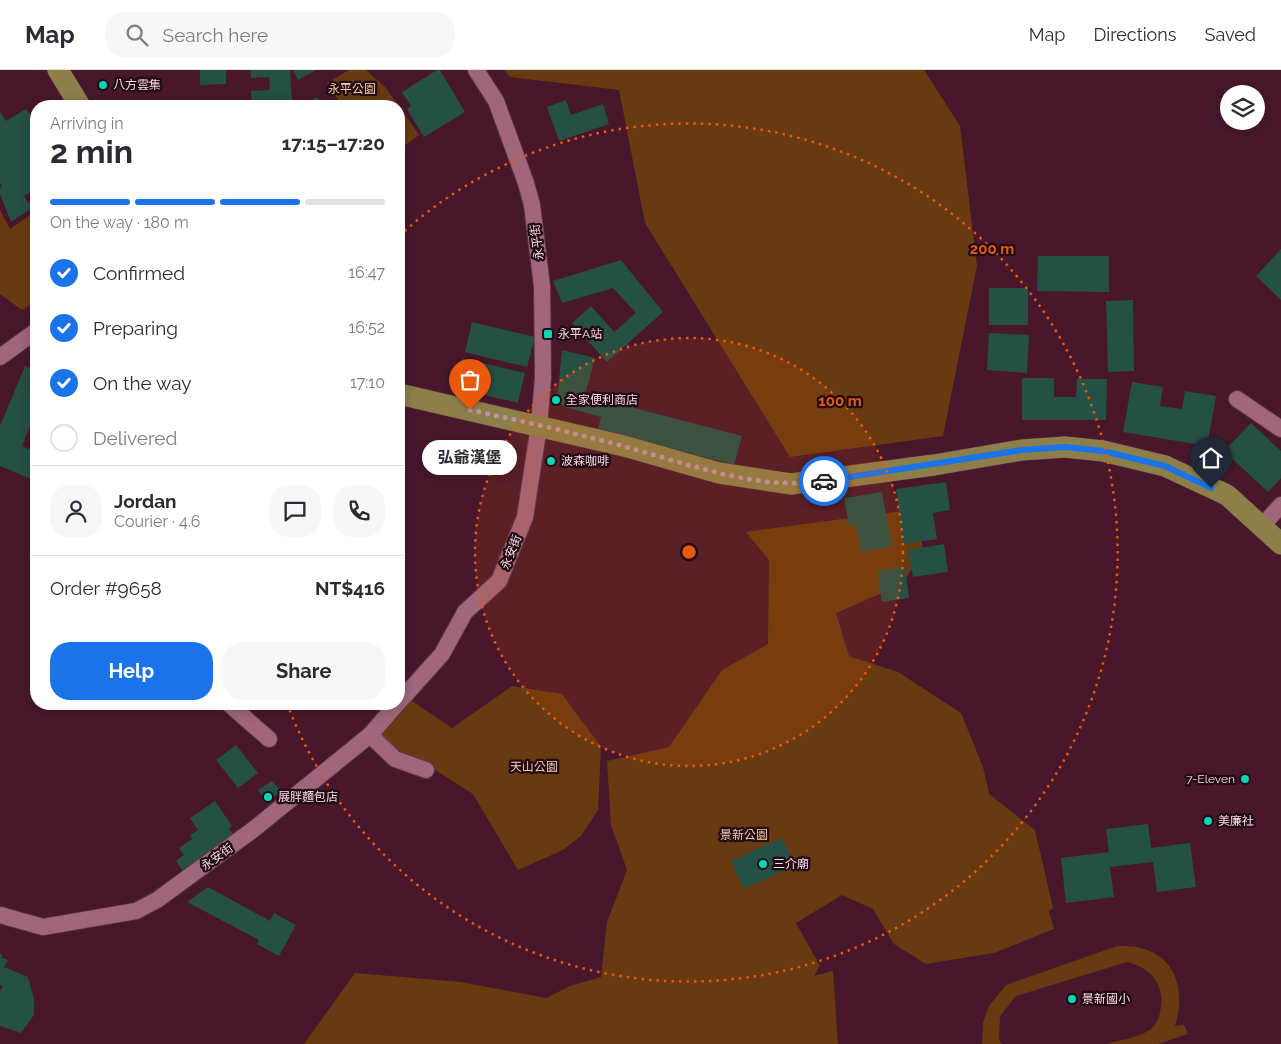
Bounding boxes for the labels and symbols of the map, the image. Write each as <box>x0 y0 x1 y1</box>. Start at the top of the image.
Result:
place label: 八方雲集 <box>113 78 161 92</box>
marker: 八方雲集 <box>97 79 109 91</box>
park label: 永平公園 <box>328 82 376 96</box>
street label: 永平街 <box>528 223 546 261</box>
text: 200 m <box>970 240 1014 258</box>
place label: 永平A站 <box>558 327 602 341</box>
marker: 永平A站 <box>542 328 554 340</box>
pin <box>449 359 491 410</box>
text: 100 m <box>818 392 862 410</box>
place label: 全家便利商店 <box>566 393 638 407</box>
marker: 全家便利商店 <box>550 394 562 406</box>
pin <box>1190 437 1232 488</box>
callout: 弘爺漢堡 <box>422 440 518 475</box>
place label: 波森咖啡 <box>561 454 609 468</box>
marker: 波森咖啡 <box>545 455 557 467</box>
courier <box>799 456 849 506</box>
street label: 永安街 <box>498 533 524 571</box>
centre of rings <box>680 543 698 561</box>
park label: 天山公園 <box>510 760 558 774</box>
place label: 7-Eleven <box>1186 772 1235 786</box>
marker: 7-Eleven <box>1239 773 1251 785</box>
place label: 展胖麵包店 <box>278 790 338 804</box>
marker: 展胖麵包店 <box>262 791 274 803</box>
place label: 美廉社 <box>1218 814 1254 828</box>
marker: 美廉社 <box>1202 815 1214 827</box>
park label: 景新公園 <box>720 828 768 842</box>
street label: 永安街 <box>198 841 236 873</box>
place label: 三介廟 <box>773 857 809 871</box>
marker: 三介廟 <box>757 858 769 870</box>
place label: 景新國小 <box>1082 992 1130 1006</box>
marker: 景新國小 <box>1066 993 1078 1005</box>

